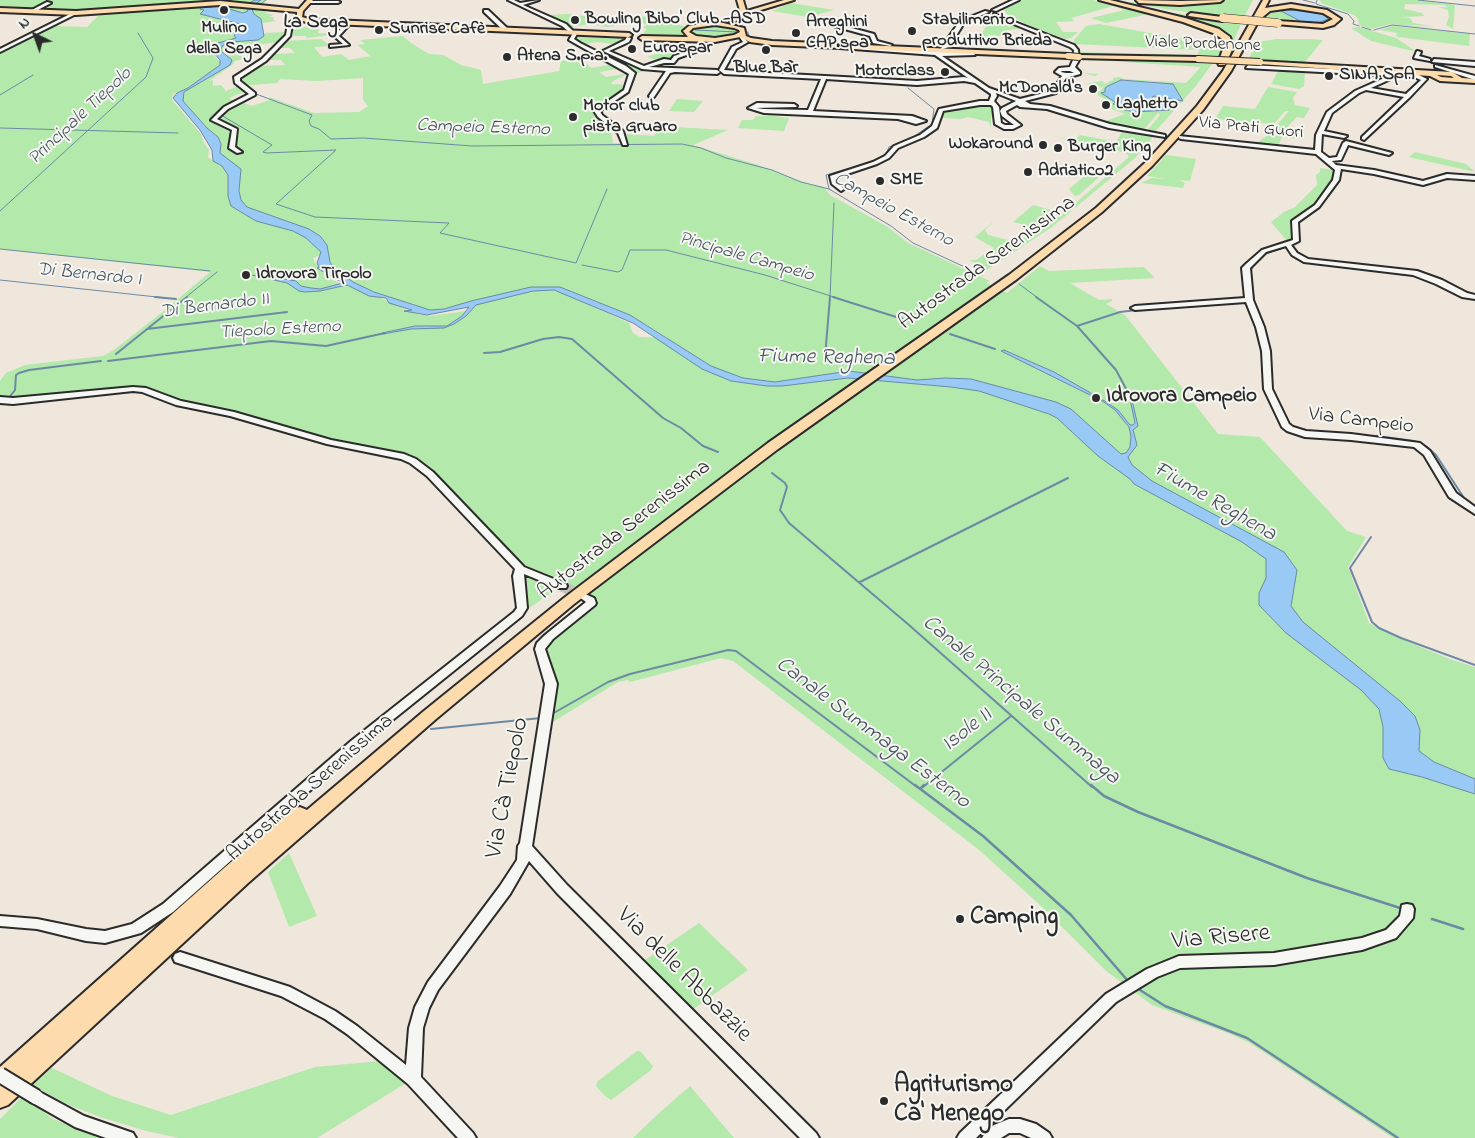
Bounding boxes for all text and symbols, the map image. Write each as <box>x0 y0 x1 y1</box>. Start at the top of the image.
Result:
marker: Mulino della Sega <box>218 4 230 16</box>
place label: Bowling Bibo' Club -ASD <box>585 9 766 31</box>
north arrow <box>10 10 60 60</box>
place label: Stabilimento produttivo Brieda <box>922 10 1052 52</box>
district label: La Sega <box>284 12 348 36</box>
place label: Arreghini CAP.spa <box>806 12 869 54</box>
text: N <box>14 13 35 34</box>
marker: Bowling Bibo' Club -ASD <box>569 14 581 26</box>
place label: Mulino della Sega <box>186 18 262 60</box>
place label: Sunrise Cafè <box>389 19 485 41</box>
marker: Sunrise Cafè <box>373 24 385 36</box>
marker: Stabilimento produttivo Brieda <box>906 25 918 37</box>
marker: Arreghini CAP.spa <box>790 27 802 39</box>
street label: Viale Pordenone <box>1145 32 1261 58</box>
place label: Eurospar <box>642 38 712 60</box>
marker: Eurospar <box>626 43 638 55</box>
marker: Blue Bar <box>760 44 772 56</box>
place label: Atena S.p.a. <box>517 46 607 68</box>
marker: Atena S.p.a. <box>501 51 513 63</box>
place label: Blue Bar <box>734 58 798 80</box>
place label: Motorclass <box>855 61 935 83</box>
water label: Principale Tiepolo <box>25 63 137 171</box>
place label: SINA SpA <box>1339 65 1415 87</box>
marker: Motorclass <box>939 66 951 78</box>
marker: SINA SpA <box>1323 70 1335 82</box>
place label: McDonald's <box>999 78 1083 100</box>
marker: McDonald's <box>1087 83 1099 95</box>
place label: Laghetto <box>1116 94 1178 116</box>
place label: Motor club pista Gruaro <box>583 96 677 138</box>
marker: Laghetto <box>1100 99 1112 111</box>
marker: Motor club pista Gruaro <box>567 111 579 123</box>
street label: Via Prati Guori <box>1198 113 1304 145</box>
water label: Campeio Esterno <box>416 115 550 143</box>
place label: Wokaround <box>948 134 1033 156</box>
place label: Burger King <box>1068 137 1151 159</box>
marker: Wokaround <box>1037 139 1049 151</box>
marker: Burger King <box>1052 142 1064 154</box>
place label: Adriatico2 <box>1038 161 1113 183</box>
marker: Adriatico2 <box>1022 166 1034 178</box>
water label: Campeio Esterno <box>829 169 957 253</box>
place label: SME <box>890 170 923 192</box>
marker: SME <box>874 175 886 187</box>
street label: Autostrada Serenissima <box>895 191 1081 337</box>
water label: Pincipale Campeio <box>676 228 816 288</box>
water label: Di Bernardo I <box>36 259 142 293</box>
place label: Idrovora Tirpolo <box>256 264 372 286</box>
marker: Idrovora Tirpolo <box>240 269 252 281</box>
water label: Di Bernardo II <box>159 289 271 325</box>
water label: Tiepolo Esterno <box>219 316 341 346</box>
water label: Fiume Reghena <box>757 345 895 373</box>
place label: Idrovora Campeio <box>1106 385 1257 411</box>
marker: Idrovora Campeio <box>1090 392 1102 404</box>
street label: Via Campeio <box>1307 403 1415 441</box>
street label: Autostrada Serenissima <box>533 456 717 606</box>
water label: Fiume Reghena <box>1148 457 1280 549</box>
water label: Canale Principale Summaga <box>916 611 1124 791</box>
water label: Canale Summaga Esterno <box>770 652 974 816</box>
water label: Isole II <box>938 703 998 759</box>
street label: Autostrada Serenissima <box>223 710 399 868</box>
street label: Via Cà Tiepolo <box>481 715 537 861</box>
street label: Via delle Abbazzie <box>609 902 757 1050</box>
place label: Camping <box>970 904 1058 934</box>
marker: Camping <box>954 913 966 925</box>
street label: Via Risere <box>1171 920 1271 958</box>
place label: Agriturismo Ca' Menego <box>894 1072 1013 1131</box>
marker: Agriturismo Ca' Menego <box>878 1095 890 1107</box>

